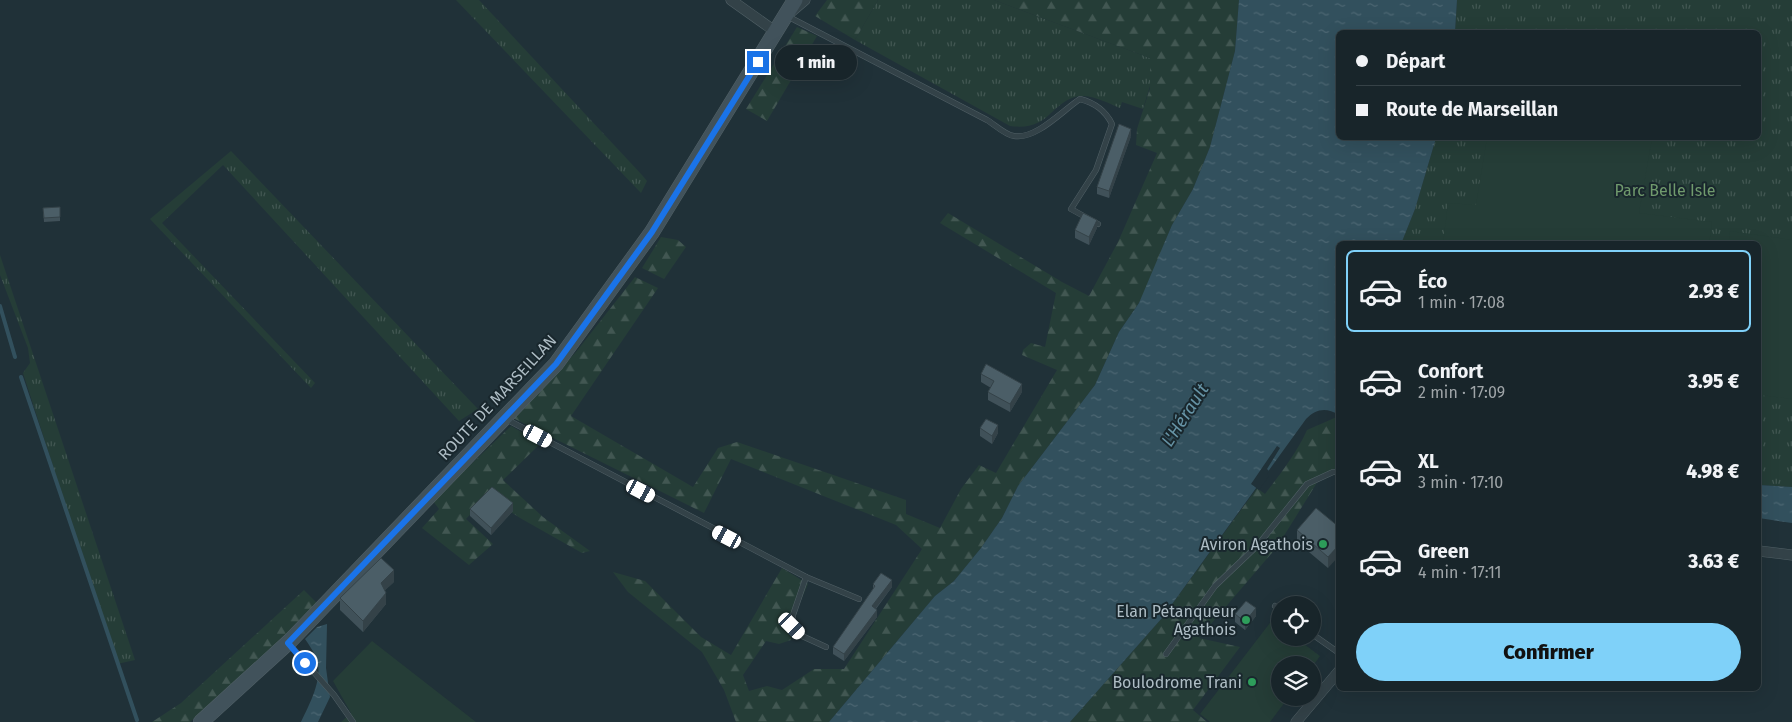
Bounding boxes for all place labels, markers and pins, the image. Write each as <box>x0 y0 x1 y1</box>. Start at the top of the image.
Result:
place label: Aviron Agathois <box>1200 535 1313 554</box>
marker: Aviron Agathois <box>1317 538 1329 550</box>
place label: Elan Pétanqueur Agathois <box>1116 602 1237 639</box>
marker: Elan Pétanqueur Agathois <box>1240 614 1252 626</box>
place label: Boulodrome Trani <box>1112 673 1242 692</box>
marker: Boulodrome Trani <box>1246 676 1258 688</box>

